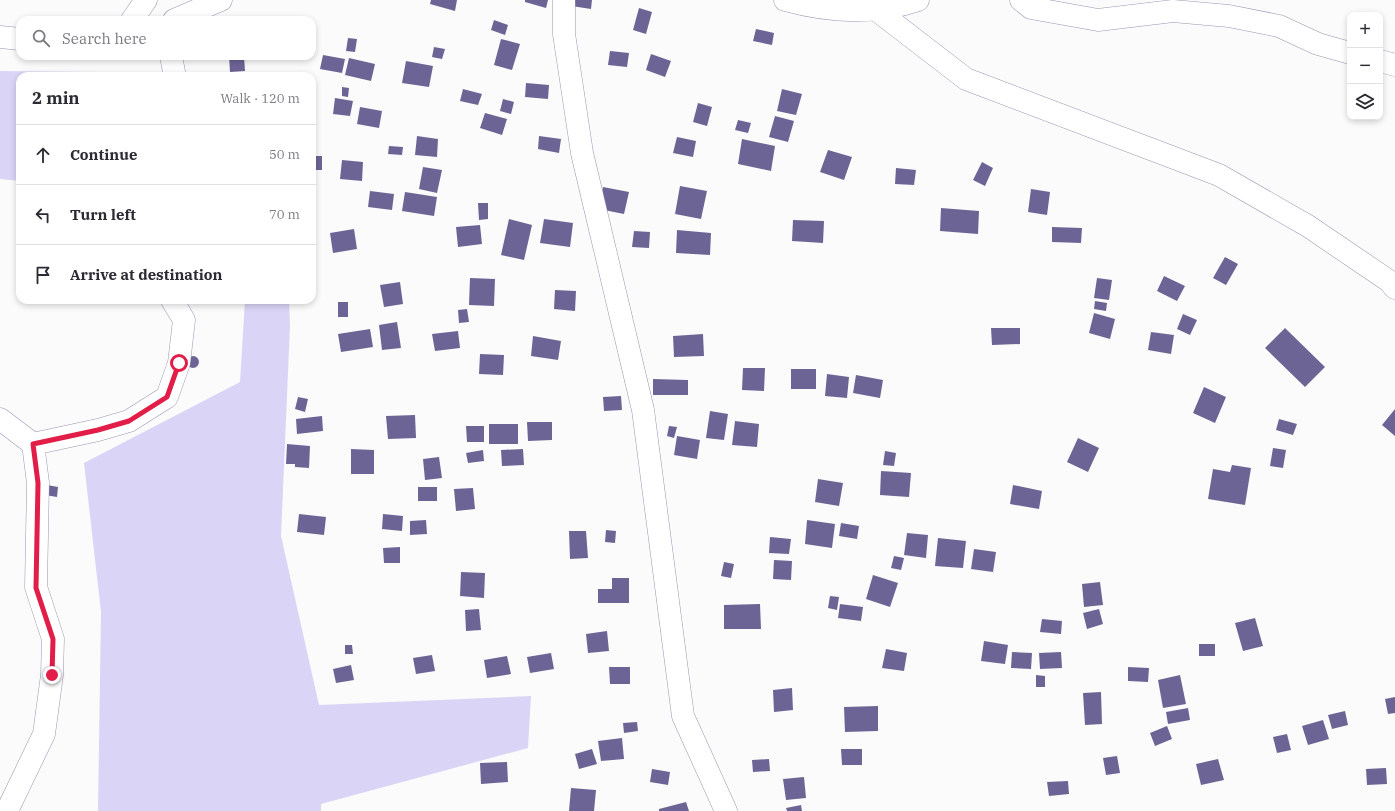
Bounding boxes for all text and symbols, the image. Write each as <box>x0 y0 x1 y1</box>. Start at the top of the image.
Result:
map controls <box>1347 12 1383 120</box>
button: + <box>1347 12 1383 48</box>
search box <box>16 16 316 60</box>
icon: search <box>30 27 52 49</box>
text: Search here <box>62 29 147 48</box>
button: − <box>1347 48 1383 84</box>
button: layers <box>1347 84 1383 120</box>
text: 2 min <box>32 87 80 109</box>
text: Walk · 120 m <box>221 90 300 107</box>
icon: ahead <box>32 144 54 166</box>
text: Continue <box>70 145 137 164</box>
text: 50 m <box>269 146 300 163</box>
icon: left <box>32 204 54 226</box>
text: Turn left <box>70 205 136 224</box>
text: 70 m <box>269 206 300 223</box>
icon: arrive <box>32 264 54 286</box>
text: Arrive at destination <box>70 265 222 284</box>
route start <box>170 354 188 372</box>
route end <box>43 666 61 684</box>

